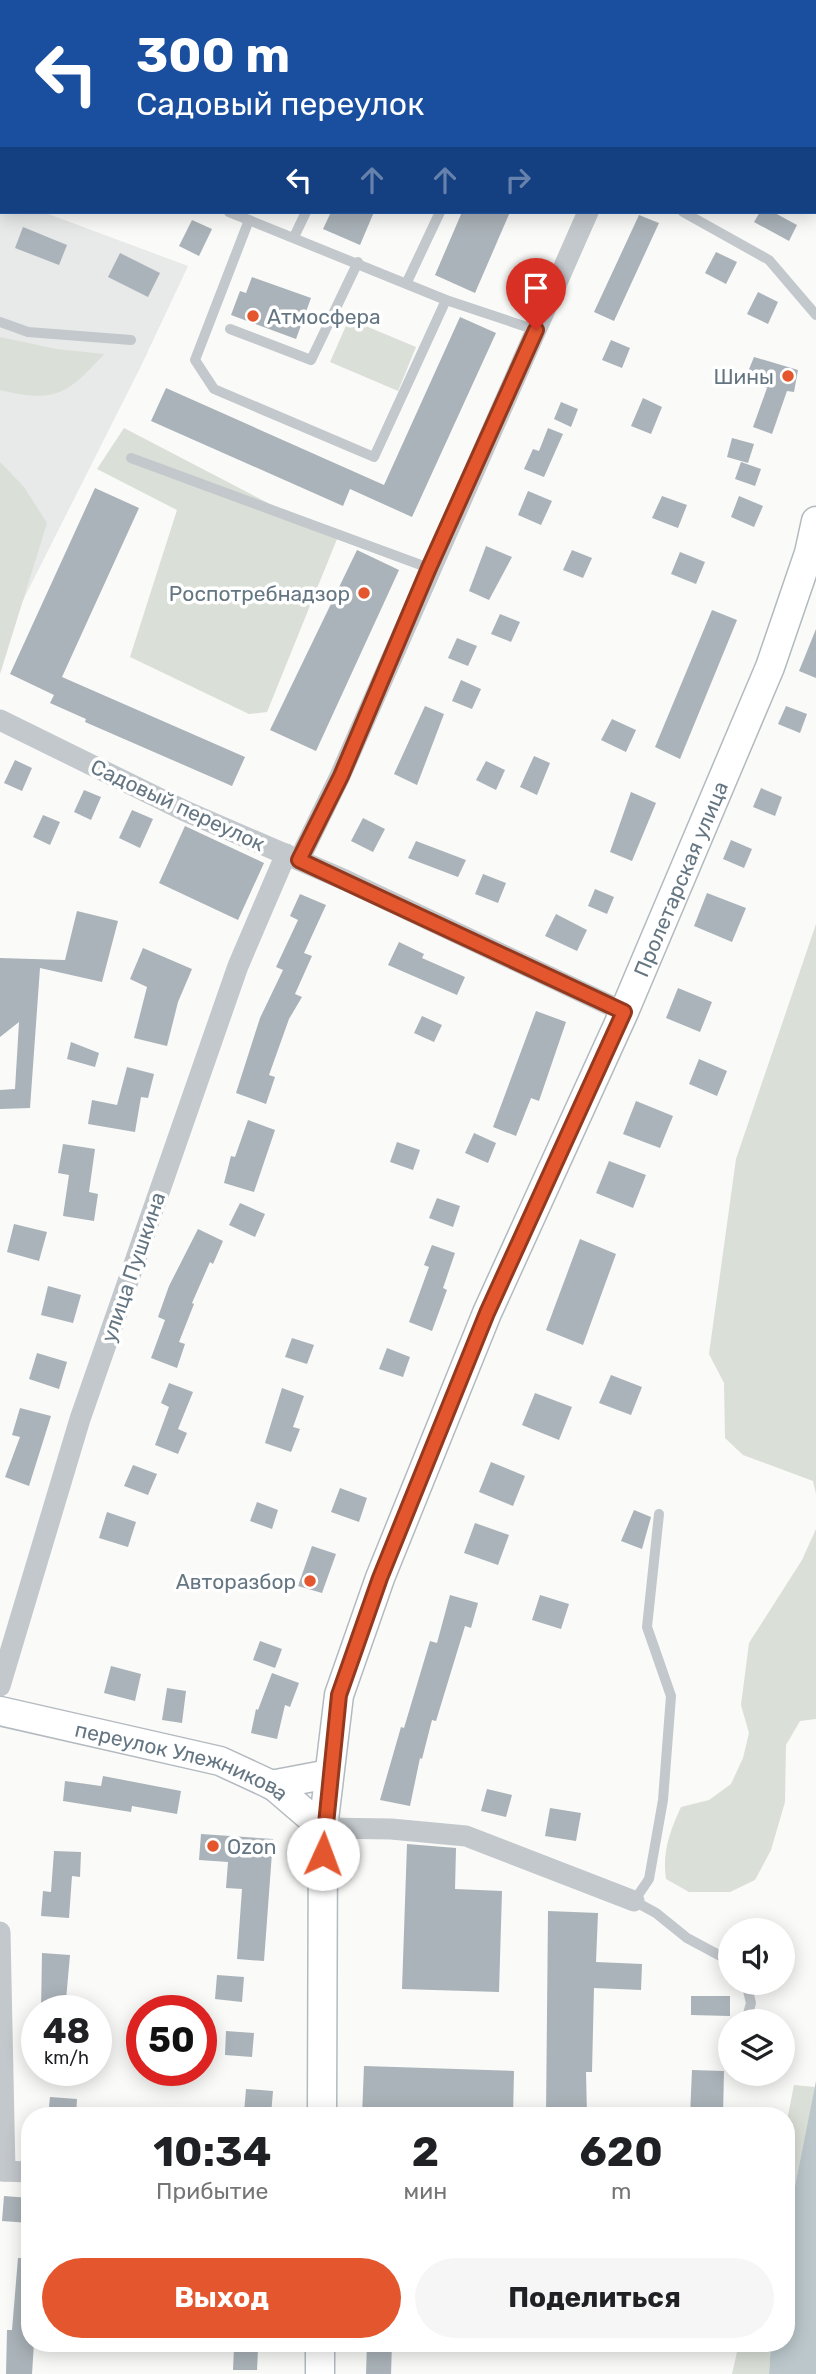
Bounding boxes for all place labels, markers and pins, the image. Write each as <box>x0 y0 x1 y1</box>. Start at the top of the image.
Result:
pin <box>506 258 566 330</box>
place label: Атмосфера <box>267 304 381 329</box>
marker: Атмосфера <box>245 308 261 324</box>
place label: Шины <box>713 364 774 389</box>
marker: Шины <box>780 368 796 384</box>
place label: Роспотребнадзор <box>169 581 350 606</box>
marker: Роспотребнадзор <box>356 585 372 601</box>
place label: Авторазбор <box>176 1569 296 1594</box>
marker: Авторазбор <box>302 1573 318 1589</box>
place label: Ozon <box>227 1834 277 1859</box>
marker: Ozon <box>205 1838 221 1854</box>

